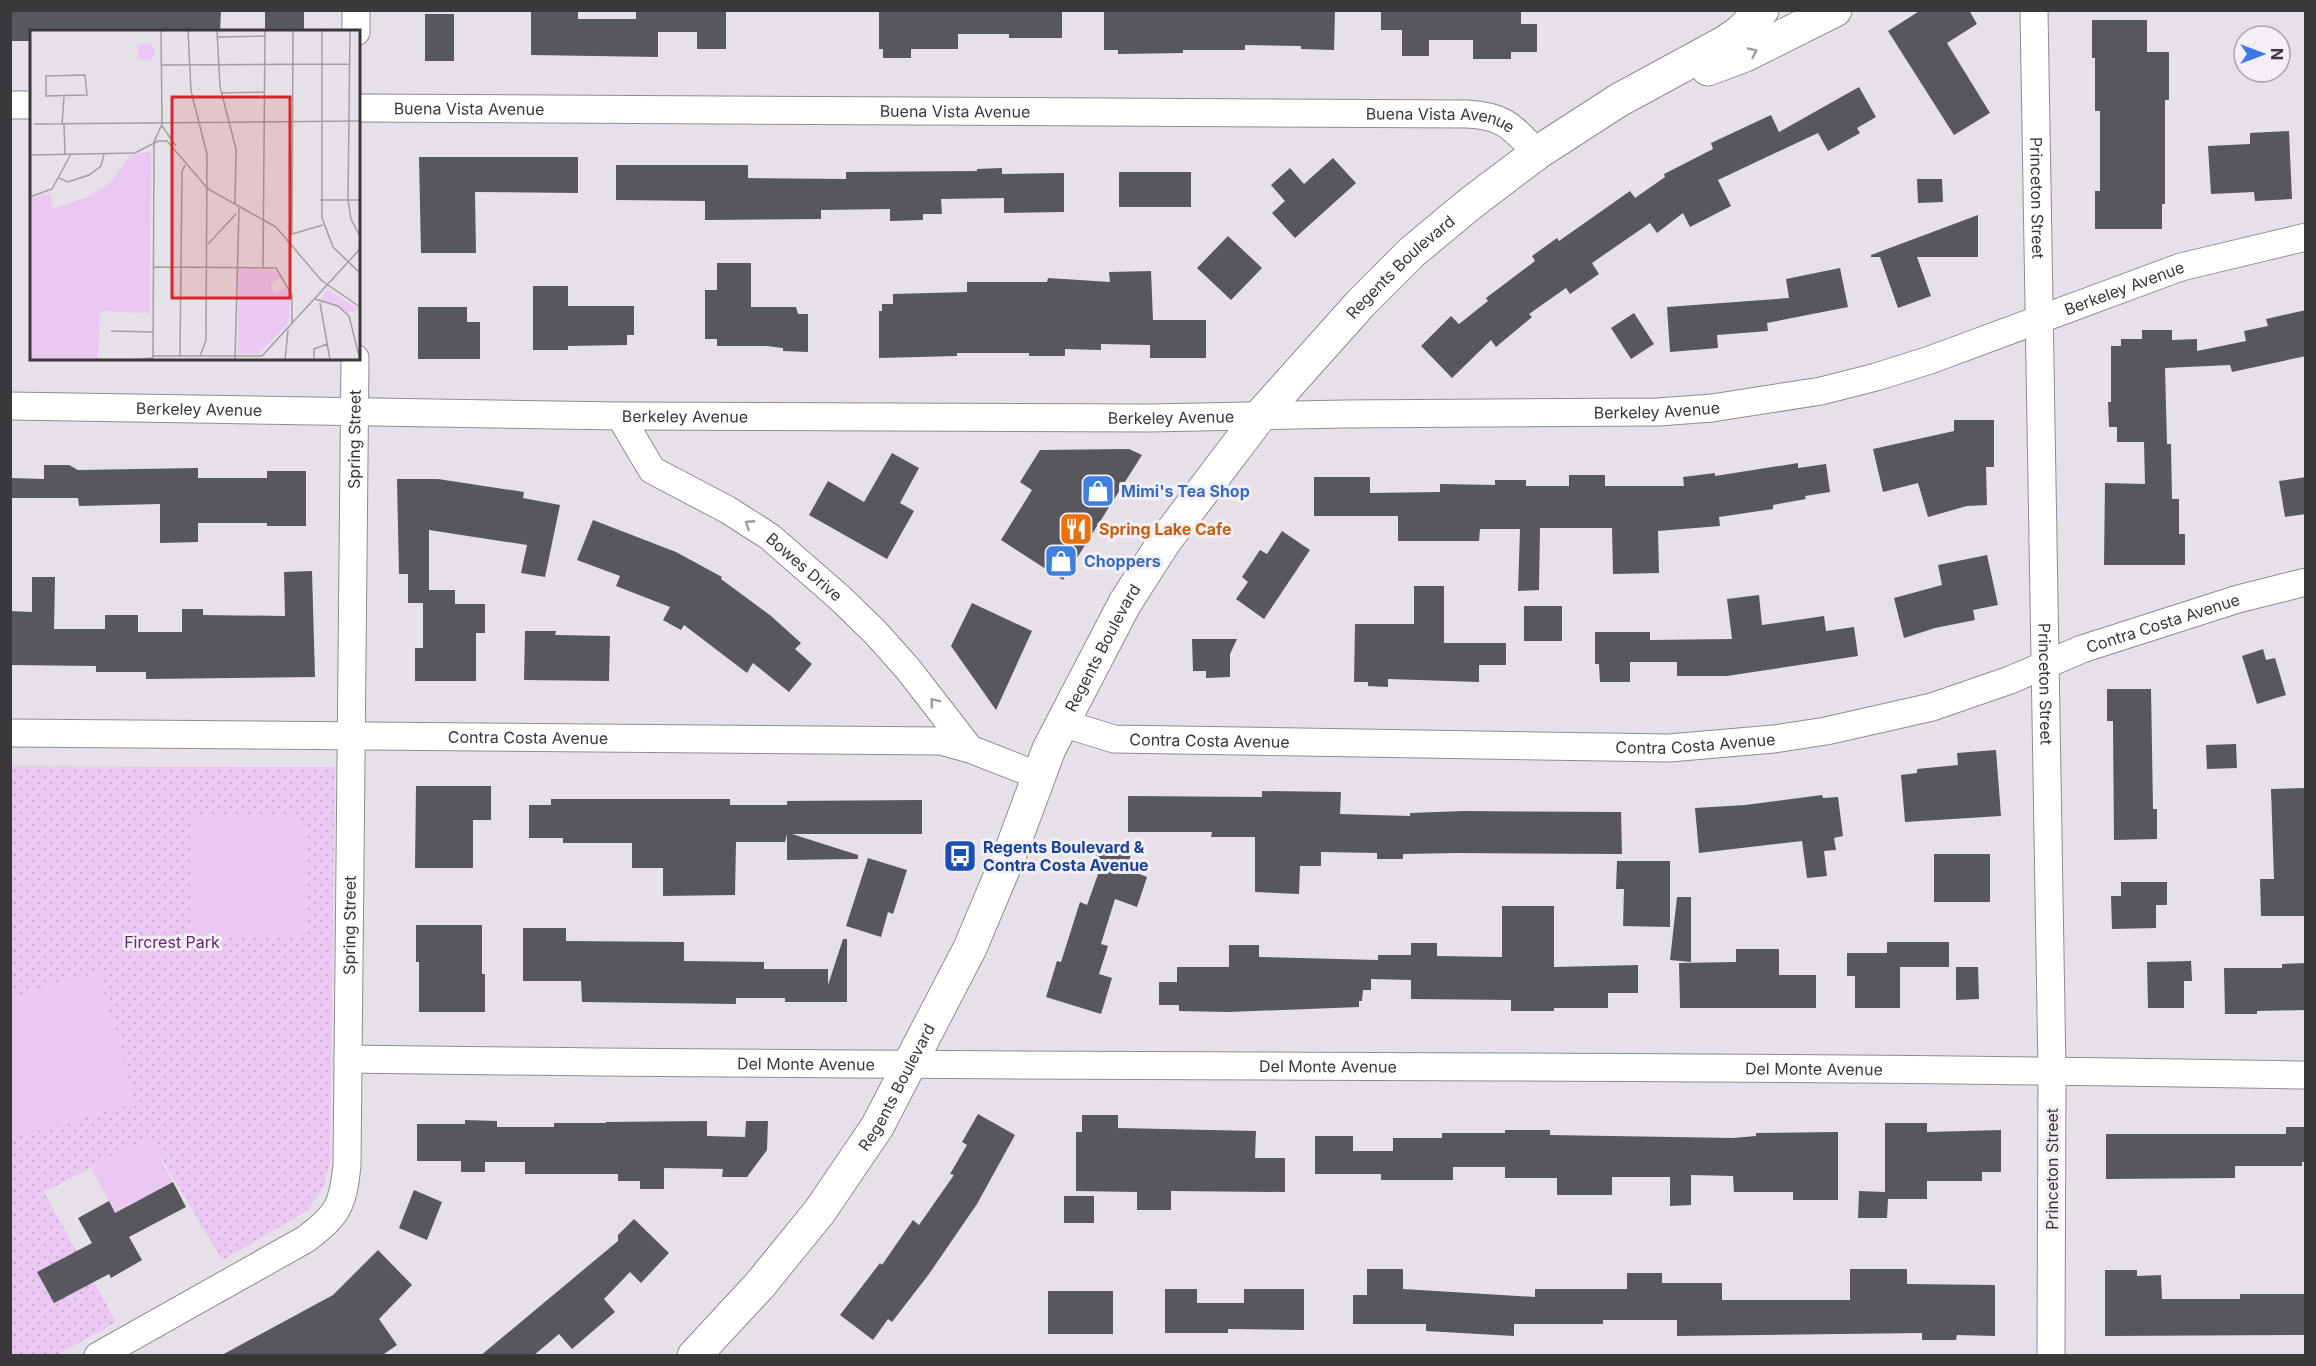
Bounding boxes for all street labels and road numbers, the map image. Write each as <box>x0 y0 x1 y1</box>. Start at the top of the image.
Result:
street label: Buena Vista Avenue <box>394 98 544 119</box>
street label: Buena Vista Avenue <box>880 101 1030 122</box>
street label: Buena Vista Avenue <box>1366 103 1519 137</box>
street label: Princeton Street <box>2026 137 2048 259</box>
street label: Regents Boulevard <box>1342 211 1459 323</box>
street label: Berkeley Avenue <box>2061 257 2187 319</box>
street label: Spring Street <box>344 390 365 489</box>
street label: Berkeley Avenue <box>1594 397 1721 422</box>
street label: Berkeley Avenue <box>136 398 262 420</box>
street label: Berkeley Avenue <box>622 406 748 426</box>
street label: Berkeley Avenue <box>1108 406 1234 428</box>
street label: Bowes Drive <box>762 528 846 605</box>
street label: Regents Boulevard <box>1060 580 1145 715</box>
street label: Contra Costa Avenue <box>2084 589 2242 657</box>
street label: Princeton Street <box>2034 623 2056 745</box>
street label: Contra Costa Avenue <box>448 727 608 748</box>
street label: Contra Costa Avenue <box>1129 729 1290 752</box>
street label: Contra Costa Avenue <box>1615 729 1776 758</box>
street label: Spring Street <box>339 876 360 975</box>
street label: Regents Boulevard <box>854 1020 939 1155</box>
street label: Del Monte Avenue <box>737 1053 875 1074</box>
street label: Del Monte Avenue <box>1259 1056 1397 1077</box>
street label: Del Monte Avenue <box>1745 1058 1883 1079</box>
street label: Princeton Street <box>2042 1108 2062 1230</box>

